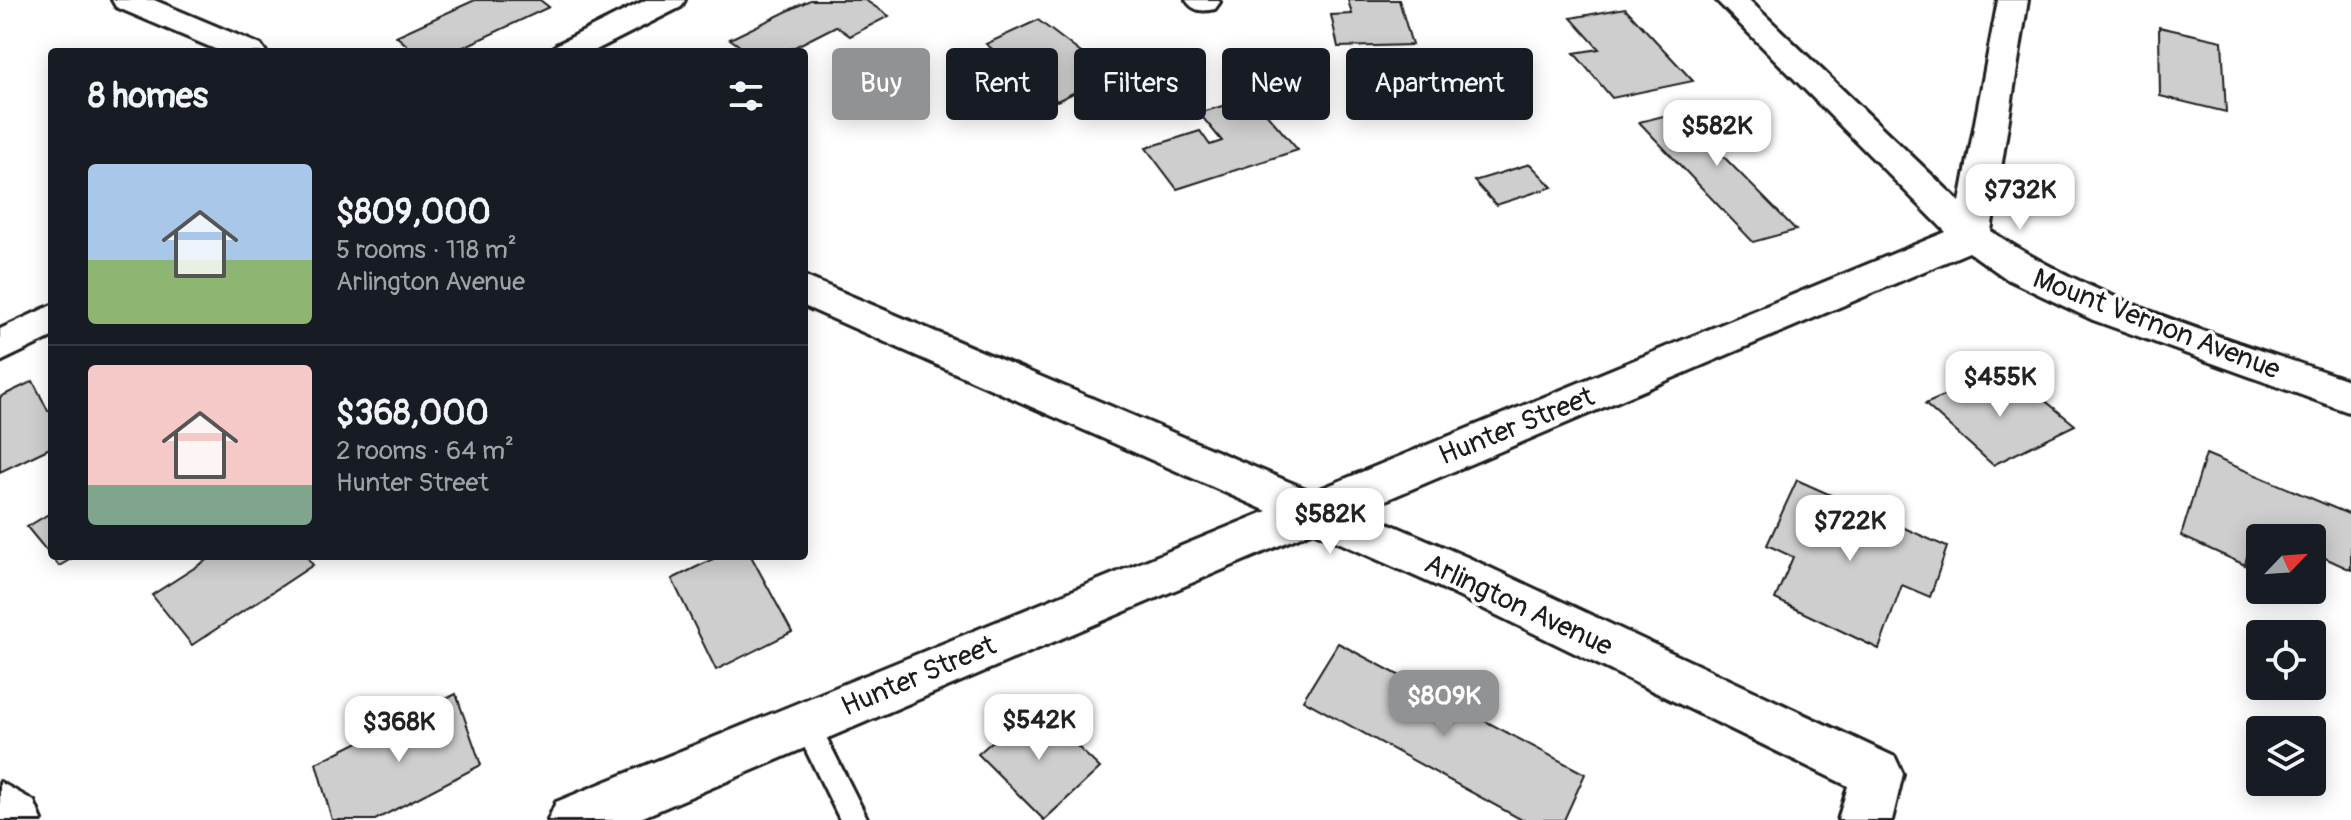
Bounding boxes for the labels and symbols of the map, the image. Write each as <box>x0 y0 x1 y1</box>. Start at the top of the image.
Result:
pin: $582K <box>1661 100 1773 168</box>
pin: $732K <box>1964 164 2076 232</box>
street label: Mount Vernon Avenue <box>2028 261 2285 388</box>
pin: $455K <box>1944 351 2056 419</box>
street label: Hunter Street <box>1434 379 1600 473</box>
pin: $582K <box>1274 488 1386 556</box>
pin: $722K <box>1794 495 1906 563</box>
north arrow <box>2246 524 2326 604</box>
street label: Arlington Avenue <box>1419 546 1618 664</box>
street label: Hunter Street <box>836 628 1002 725</box>
pin: $809K <box>1388 670 1500 738</box>
pin: $542K <box>983 694 1095 762</box>
pin: $368K <box>343 696 455 764</box>

